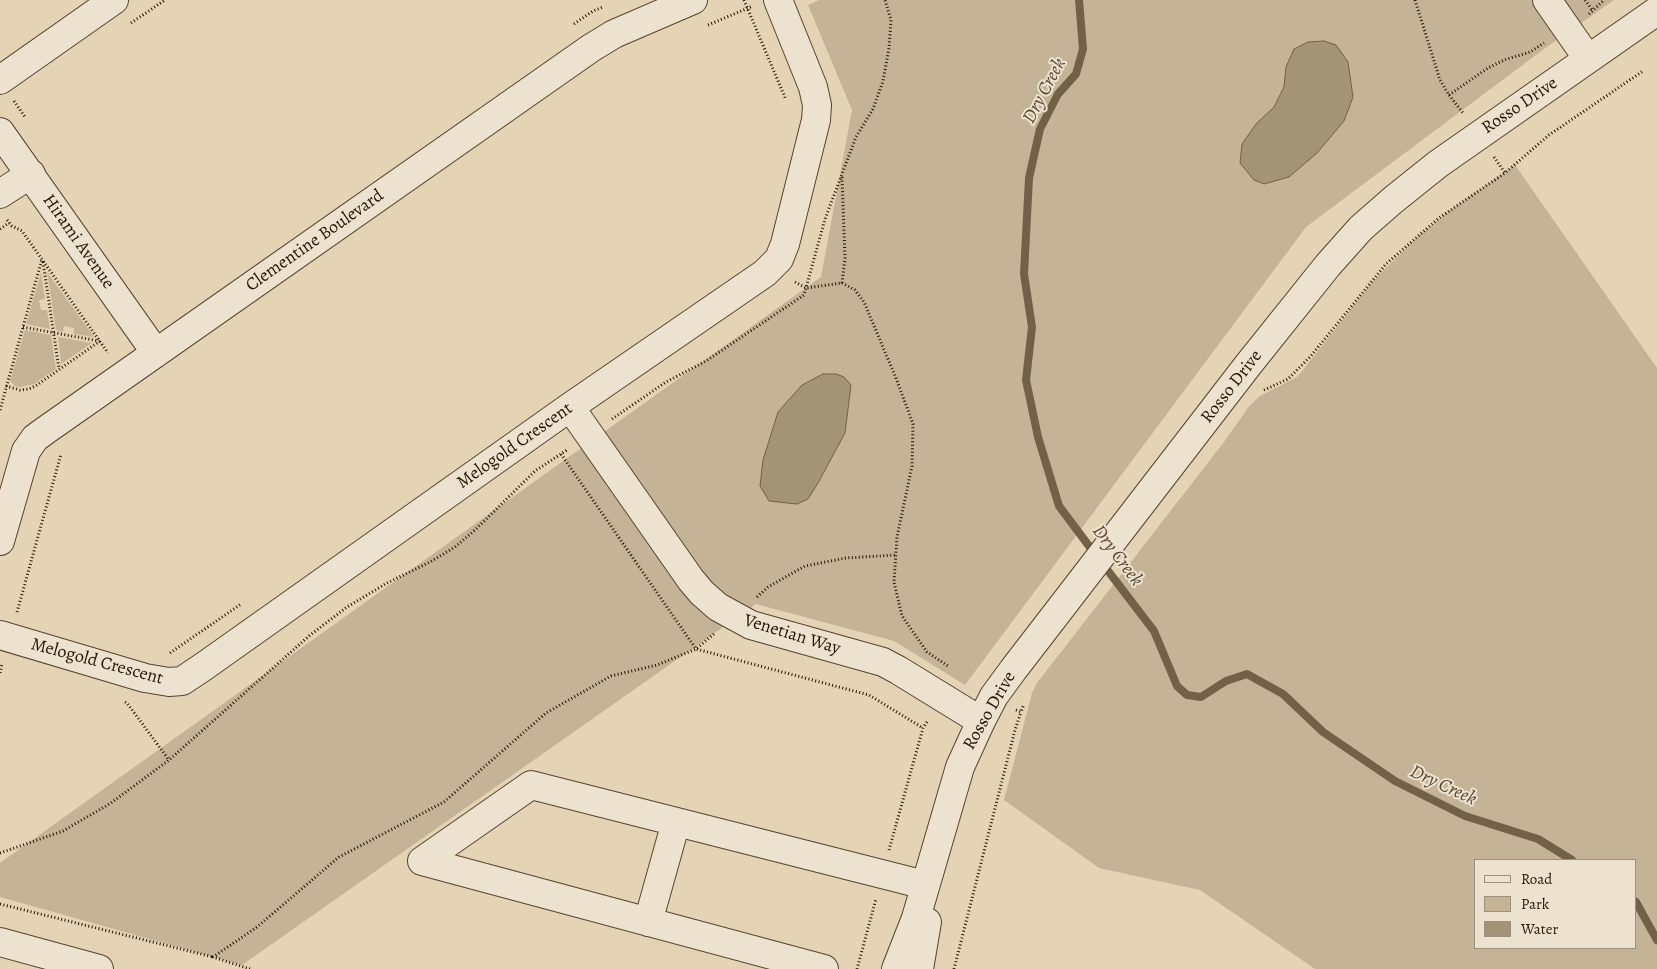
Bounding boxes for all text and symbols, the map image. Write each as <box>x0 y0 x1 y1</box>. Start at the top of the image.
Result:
water label: Dry Creek <box>1018 54 1072 128</box>
street label: Rosso Drive <box>1478 73 1562 139</box>
street label: Clementine Boulevard <box>242 185 388 297</box>
street label: Hirami Avenue <box>37 190 119 294</box>
street label: Rosso Drive <box>1197 346 1267 428</box>
street label: Melogold Crescent <box>453 398 577 494</box>
water label: Dry Creek <box>1087 521 1147 591</box>
street label: Venetian Way <box>741 610 843 660</box>
street label: Melogold Crescent <box>28 634 166 690</box>
street label: Rosso Drive <box>959 668 1021 754</box>
water label: Dry Creek <box>1406 761 1480 811</box>
legend <box>1474 859 1637 949</box>
text: Road <box>1521 869 1552 889</box>
text: Park <box>1521 894 1549 914</box>
text: Water <box>1521 919 1558 939</box>

